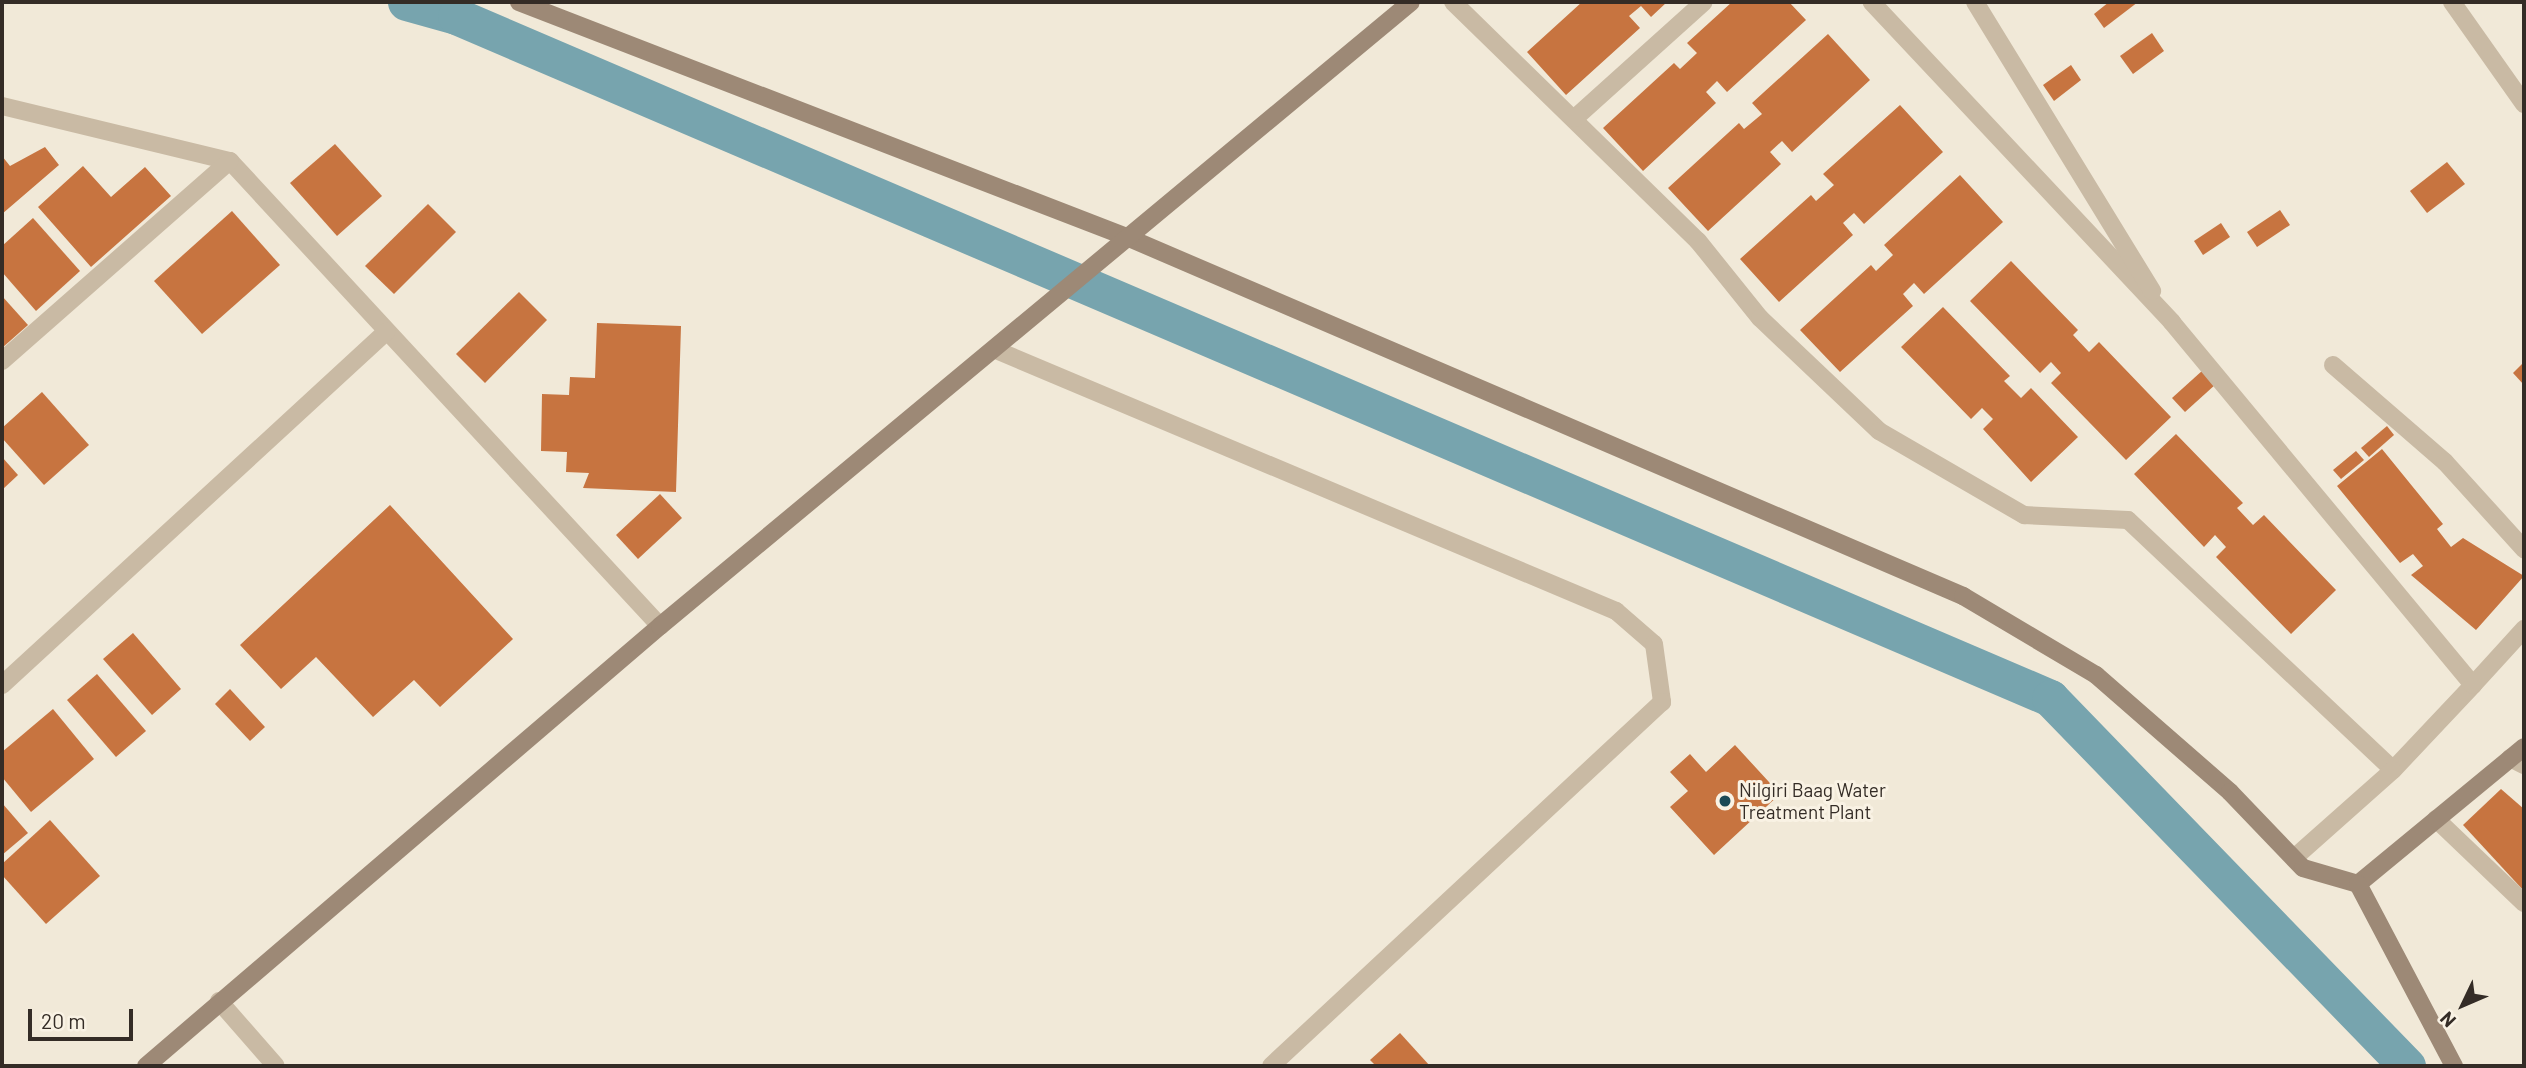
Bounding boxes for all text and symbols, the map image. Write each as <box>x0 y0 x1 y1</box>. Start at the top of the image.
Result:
place label: Nilgiri Baag Water Treatment Plant <box>1739 779 1886 823</box>
marker: Nilgiri Baag Water Treatment Plant <box>1717 793 1733 809</box>
north arrow <box>2428 970 2498 1040</box>
scale bar <box>32 995 136 1038</box>
text: N <box>2435 1007 2460 1032</box>
text: 20 m <box>41 1008 86 1033</box>

